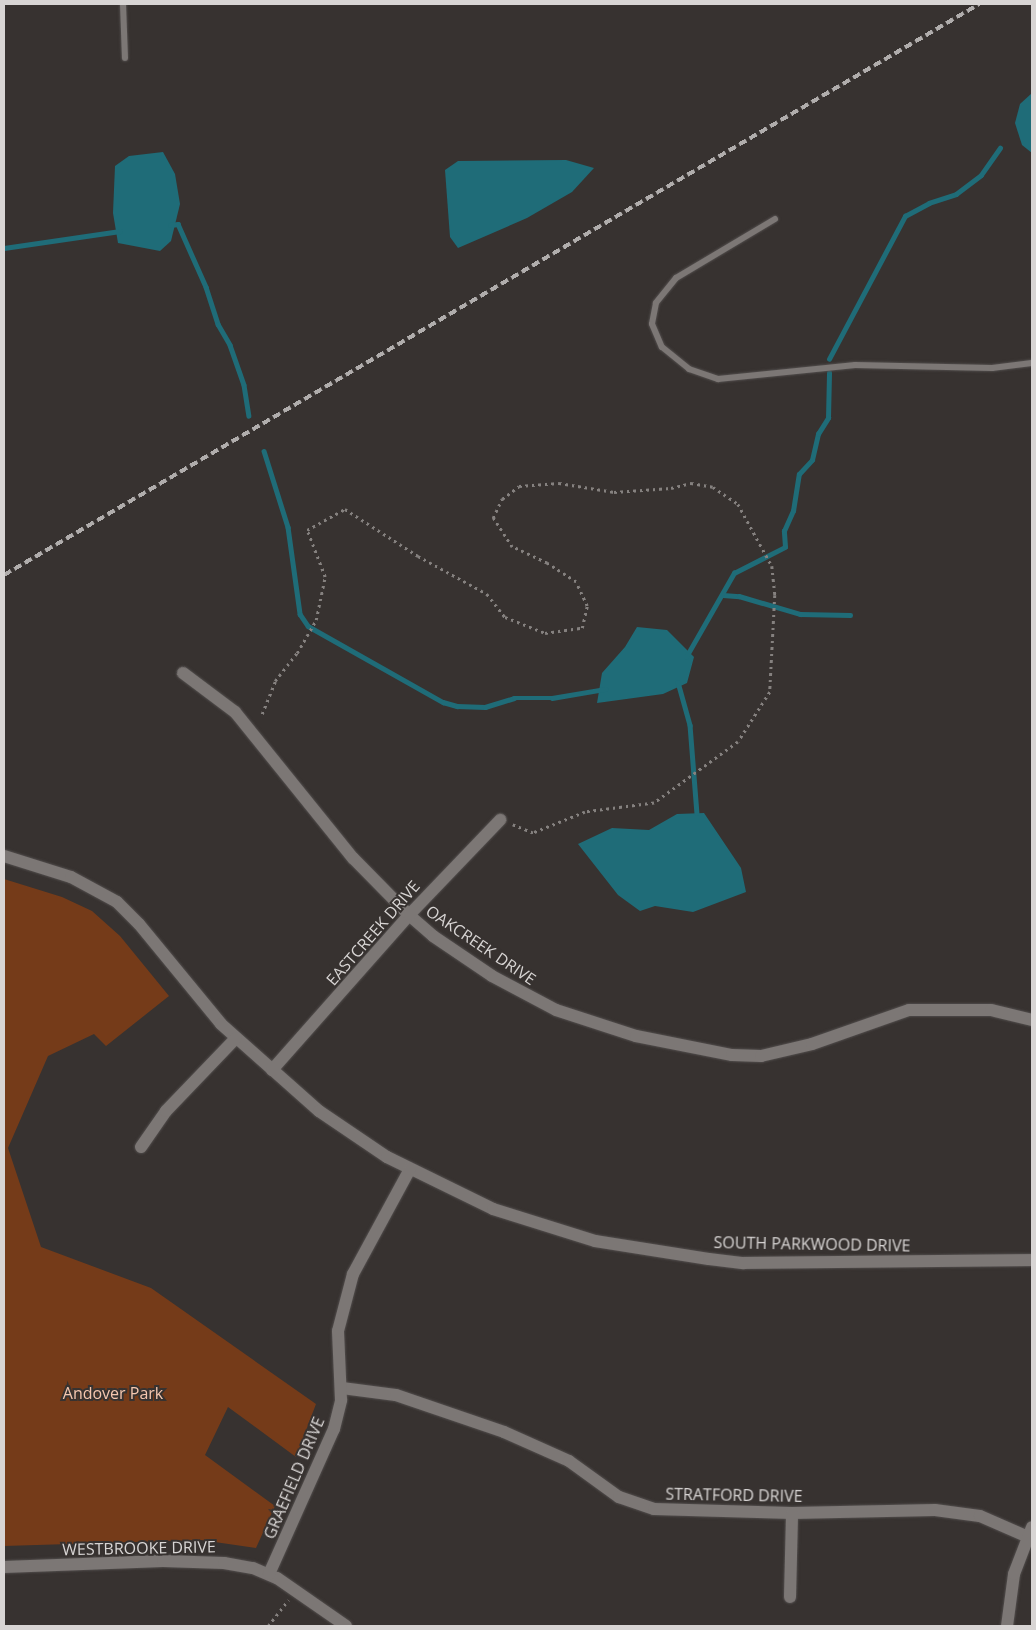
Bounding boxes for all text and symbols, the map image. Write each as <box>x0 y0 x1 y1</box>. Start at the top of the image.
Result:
street label: EASTCREEK DRIVE <box>322 877 424 989</box>
street label: OAKCREEK DRIVE <box>422 901 540 989</box>
street label: SOUTH PARKWOOD DRIVE <box>713 1233 911 1255</box>
park label: Andover Park <box>63 1383 163 1403</box>
street label: GRAEFIELD DRIVE <box>260 1414 328 1542</box>
street label: STRATFORD DRIVE <box>665 1484 803 1506</box>
street label: WESTBROOKE DRIVE <box>62 1537 216 1559</box>

